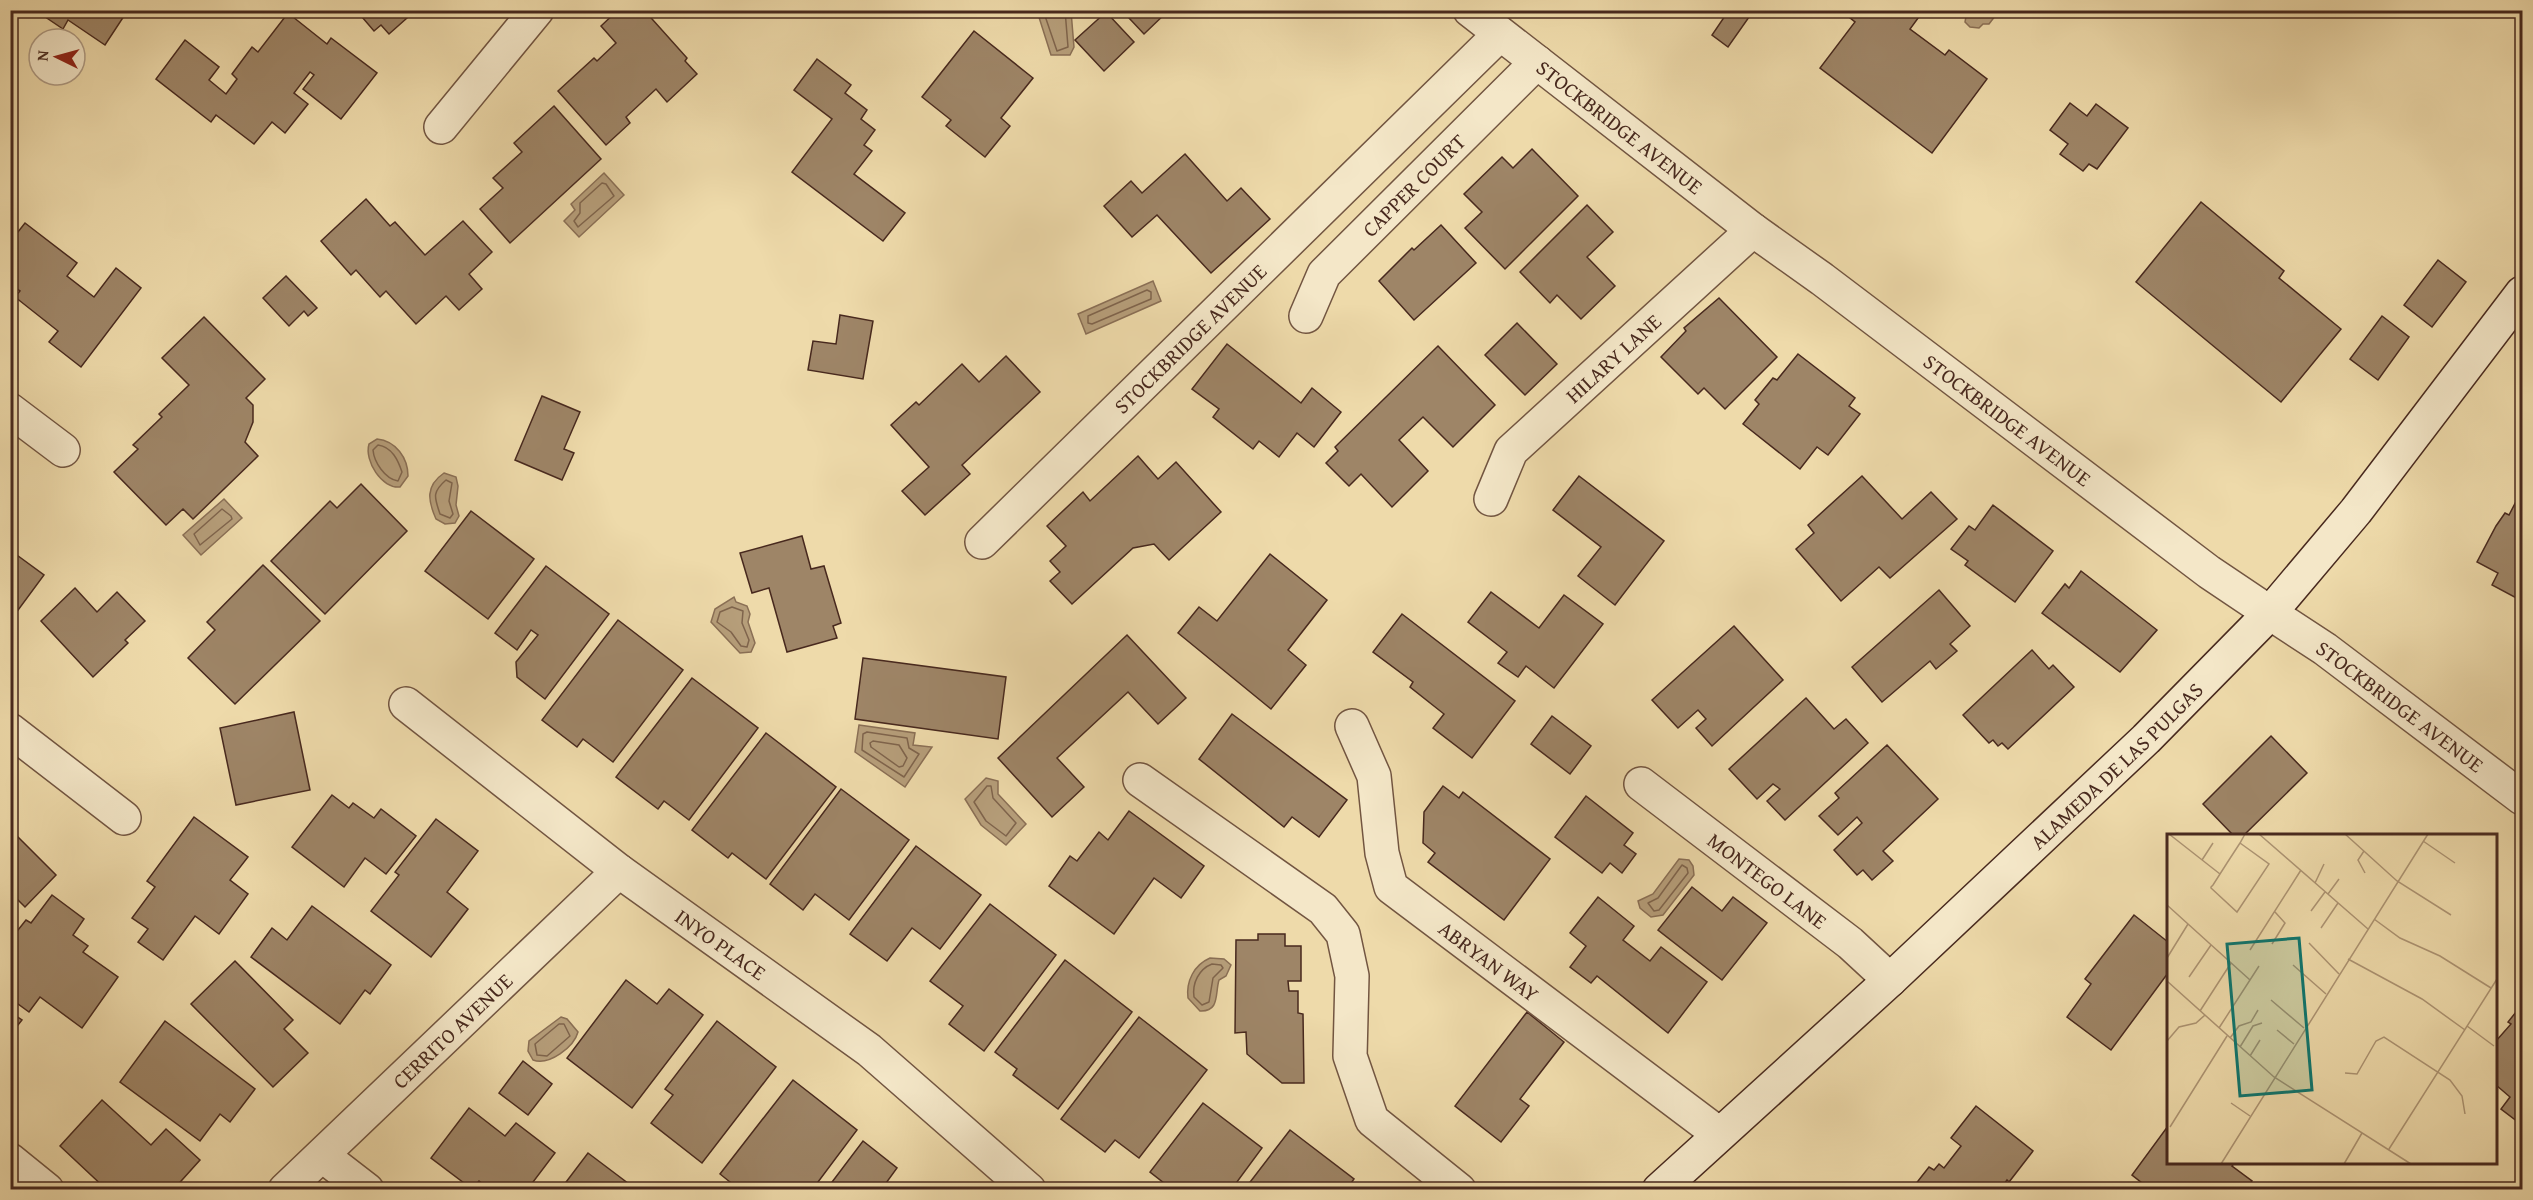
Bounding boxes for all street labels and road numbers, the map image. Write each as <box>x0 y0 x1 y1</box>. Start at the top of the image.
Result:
street label: STOCKBRIDGE AVENUE <box>1530 52 1710 201</box>
street label: CAPPER COURT <box>1355 126 1472 243</box>
street label: STOCKBRIDGE AVENUE <box>1106 256 1273 420</box>
street label: HILARY LANE <box>1558 306 1668 410</box>
street label: STOCKBRIDGE AVENUE <box>1917 346 2098 494</box>
street label: STOCKBRIDGE AVENUE <box>2310 632 2491 780</box>
street label: ALAMEDA DE LAS PULGAS <box>2023 675 2210 856</box>
street label: MONTEGO LANE <box>1701 825 1834 936</box>
street label: INYO PLACE <box>669 901 773 987</box>
street label: ABRYAN WAY <box>1432 913 1546 1009</box>
street label: CERRITO AVENUE <box>385 965 519 1095</box>

